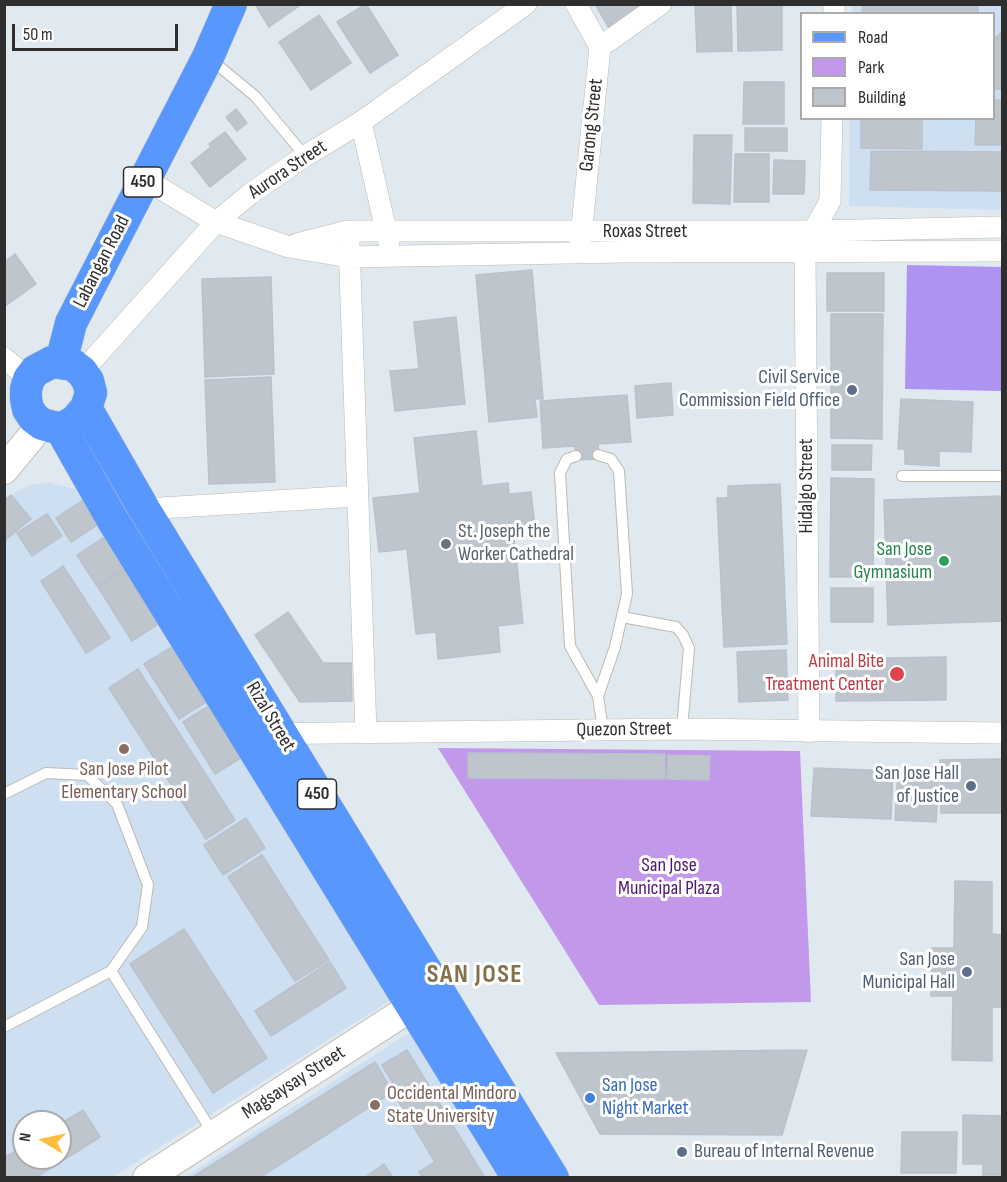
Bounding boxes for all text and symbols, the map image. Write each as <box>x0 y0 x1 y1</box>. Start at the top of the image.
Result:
scale bar <box>15 12 182 50</box>
legend <box>800 12 995 120</box>
text: 50 m <box>23 24 53 45</box>
text: Road <box>858 27 888 48</box>
text: Park <box>858 57 884 78</box>
street label: Garong Street <box>575 77 609 173</box>
text: Building <box>858 87 906 108</box>
street label: Aurora Street <box>244 135 332 205</box>
road number: 450 <box>124 167 162 197</box>
street label: Labangan Road <box>69 212 135 312</box>
street label: Roxas Street <box>603 220 687 244</box>
place label: Civil Service Commission Field Office <box>679 366 840 413</box>
marker: Civil Service Commission Field Office <box>845 383 859 397</box>
street label: Hidalgo Street <box>795 438 819 534</box>
place label: St. Joseph the Worker Cathedral <box>458 520 574 567</box>
marker: St. Joseph the Worker Cathedral <box>439 537 453 551</box>
place label: San Jose Gymnasium <box>853 538 932 585</box>
marker: San Jose Gymnasium <box>937 554 951 568</box>
place label: Animal Bite Treatment Center <box>765 650 884 697</box>
marker: Animal Bite Treatment Center <box>888 665 906 683</box>
street label: Rizal Street <box>240 678 300 756</box>
street label: Quezon Street <box>576 717 672 743</box>
marker: San Jose Pilot Elementary School <box>117 742 131 756</box>
place label: San Jose Pilot Elementary School <box>61 758 187 805</box>
place label: San Jose Hall of Justice <box>875 762 959 809</box>
road number: 450 <box>298 779 336 809</box>
marker: San Jose Hall of Justice <box>964 779 978 793</box>
park label: San Jose Municipal Plaza <box>618 854 720 901</box>
place label: San Jose Municipal Hall <box>863 948 955 995</box>
district label: SAN JOSE <box>427 959 523 991</box>
marker: San Jose Municipal Hall <box>960 965 974 979</box>
street label: Magsaysay Street <box>238 1041 350 1125</box>
place label: San Jose Night Market <box>602 1074 689 1121</box>
place label: Occidental Mindoro State University <box>387 1082 517 1129</box>
marker: San Jose Night Market <box>583 1091 597 1105</box>
marker: Occidental Mindoro State University <box>368 1098 382 1112</box>
north arrow <box>12 1110 72 1170</box>
text: N <box>16 1132 36 1143</box>
place label: Bureau of Internal Revenue <box>694 1140 874 1164</box>
marker: Bureau of Internal Revenue <box>675 1145 689 1159</box>

